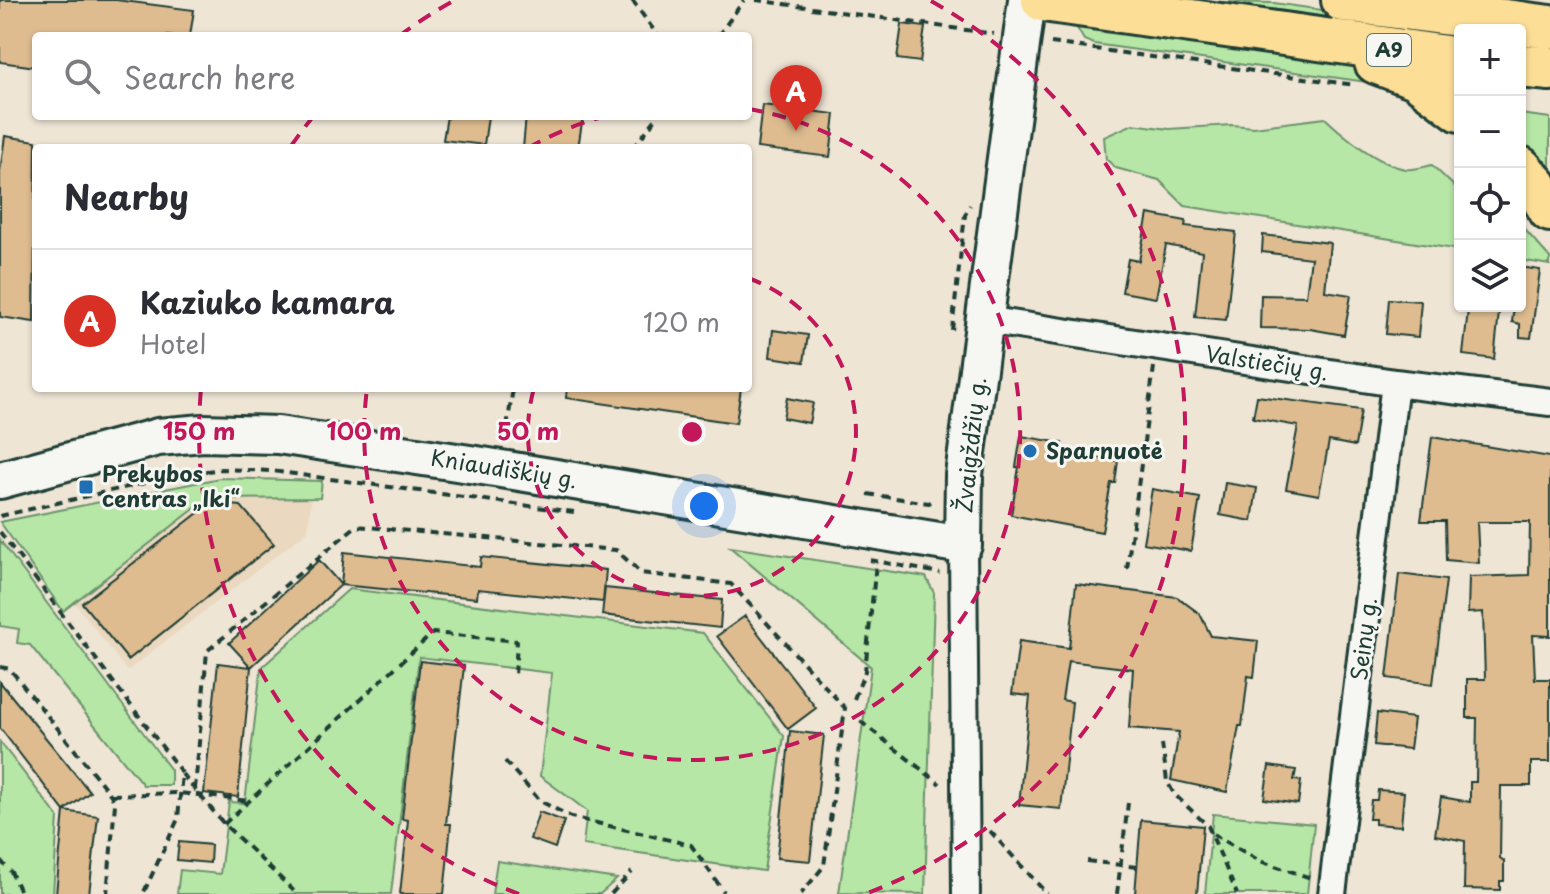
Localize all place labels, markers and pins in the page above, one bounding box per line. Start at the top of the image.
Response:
pin: A [770,65,822,131]
centre of rings [678,418,706,446]
place label: Sparnuotė [1046,433,1163,466]
marker: Sparnuotė [1021,442,1039,460]
place label: Prekybos centras „Iki“ [102,456,240,514]
marker: Prekybos centras „Iki“ [77,478,95,496]

